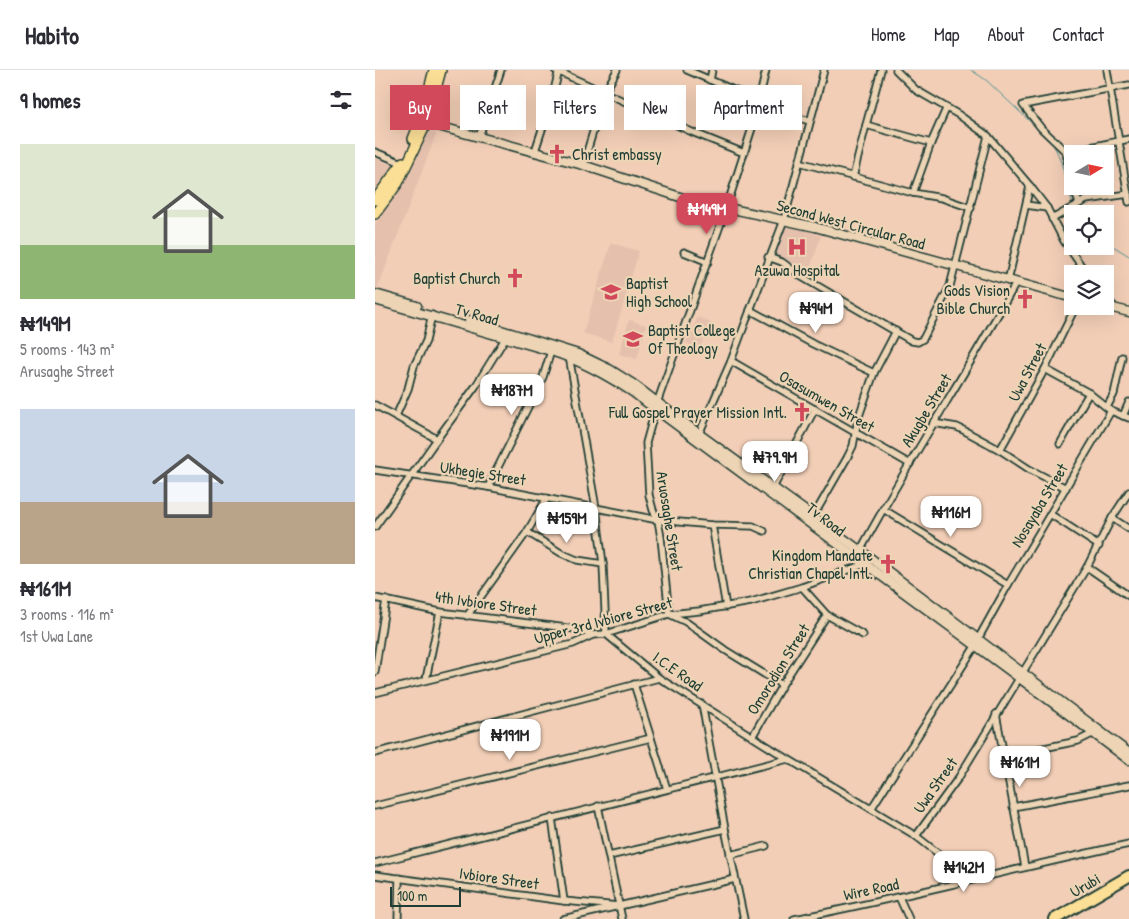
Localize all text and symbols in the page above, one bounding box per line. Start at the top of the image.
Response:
text: Habito [25,19,79,51]
text: Home [871,22,906,47]
text: Map [934,22,959,47]
text: About [987,22,1024,47]
text: Contact [1052,22,1104,47]
chip: Buy [390,85,450,130]
chip: Rent [460,85,526,130]
chip: Filters [536,85,614,130]
chip: New [624,85,686,130]
chip: Apartment [696,85,802,130]
text: 9 homes [20,86,81,115]
icon: filters [327,86,355,114]
church icon: Christ embassy [546,143,568,165]
place label: Christ embassy [572,143,662,165]
north arrow [1064,145,1114,195]
map controls [1064,145,1114,315]
icon: home [143,176,233,266]
pin: ₦149M [672,192,742,235]
street label: Second West Circular Road [774,194,928,254]
text: ₦149M [688,198,726,220]
button: locate [1064,205,1114,255]
hospital icon: Azuwa Hospital [786,236,808,258]
place label: Azuwa Hospital [755,259,840,281]
button: layers [1064,265,1114,315]
place label: Baptist Church [413,267,500,289]
church icon: Baptist Church [504,267,526,289]
place label: Baptist High School [626,272,693,312]
place label: Gods Vision Bible Church [936,279,1010,319]
school or university icon: Baptist High School [600,281,622,303]
church icon: Gods Vision Bible Church [1014,288,1036,310]
pin: ₦94M [786,292,846,334]
street label: Tv Road [453,297,501,331]
text: ₦94M [800,297,832,319]
text: ₦149M [20,309,71,338]
place label: Baptist College Of Theology [648,319,736,359]
school or university icon: Baptist College Of Theology [622,328,644,350]
text: 5 rooms · 143 m² [20,338,114,360]
street label: Uwa Street [1002,338,1052,405]
text: Arusaghe Street [20,360,114,382]
street label: Osasumwen Street [775,365,879,437]
street label: Akugbe Street [895,369,957,451]
pin: ₦187M [477,374,547,416]
text: ₦187M [491,379,533,401]
place label: Full Gospel Prayer Mission Intl. [608,401,787,423]
church icon: Full Gospel Prayer Mission Intl. [791,401,813,423]
pin: ₦79.9M [734,440,816,483]
icon: home [143,441,233,531]
text: ₦79.9M [753,446,797,468]
street label: Ukhegie Street [439,455,528,491]
street label: Nosayaba Street [1005,459,1073,551]
street label: Aruosaghe Street [651,470,689,573]
pin: ₦116M [916,496,986,538]
street label: Tv Road [802,497,850,541]
text: ₦116M [931,501,971,523]
pin: ₦159M [532,502,602,544]
text: ₦159M [547,507,587,529]
place label: Kingdom Mandate Christian Chapel Intl. [748,544,874,584]
church icon: Kingdom Mandate Christian Chapel Intl. [877,553,899,575]
text: ₦161M [20,574,71,603]
street label: 4th Ivbiore Street [434,585,539,621]
street label: Upper 3rd Ivbiore Street [531,591,675,649]
text: 3 rooms · 116 m² [20,603,114,625]
street label: Omorodion Street [741,619,815,719]
text: 1st Uwa Lane [20,625,93,647]
street label: I.C.E Road [649,646,707,696]
pin: ₦191M [475,718,545,761]
text: ₦191M [491,724,529,746]
pin: ₦161M [985,746,1055,788]
text: ₦161M [1000,751,1040,773]
street label: Uwa Street [908,752,962,817]
pin: ₦142M [929,850,999,893]
text: ₦142M [944,856,984,878]
street label: Ivbiore Street [458,862,541,895]
street label: Urubi [1066,868,1104,902]
street label: Wire Road [841,872,901,906]
scale bar [390,884,461,907]
text: 100 m [397,886,427,905]

